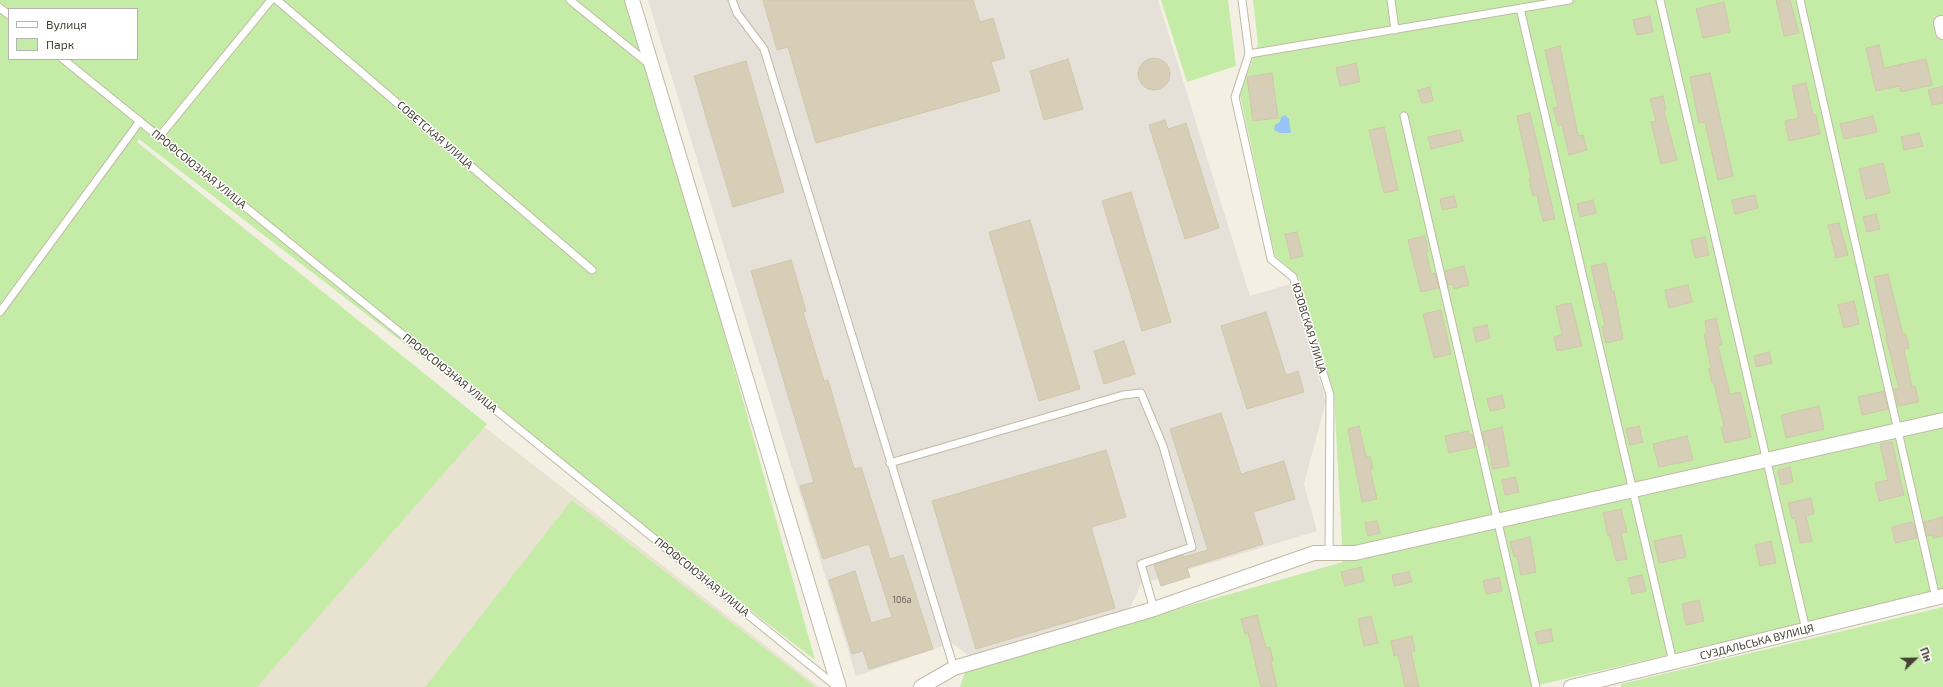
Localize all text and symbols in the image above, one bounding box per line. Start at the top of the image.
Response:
legend [8,8,138,60]
text: Вулиця [46,17,87,31]
text: Парк [46,37,74,51]
street label: СОВЕТСКАЯ УЛИЦА [394,98,476,172]
street label: ПРОФСОЮЗНАЯ УЛИЦА [149,127,249,211]
street label: ЮЗОВСКАЯ УЛИЦА [1289,281,1329,375]
street label: ПРОФСОЮЗНАЯ УЛИЦА [400,331,500,415]
street label: ПРОФСОЮЗНАЯ УЛИЦА [652,535,752,619]
house number: 106а [892,595,912,605]
street label: СУЗДАЛЬСЬКА ВУЛИЦЯ [1699,621,1815,663]
north arrow [1895,639,1935,679]
text: Пн [1918,645,1935,663]

